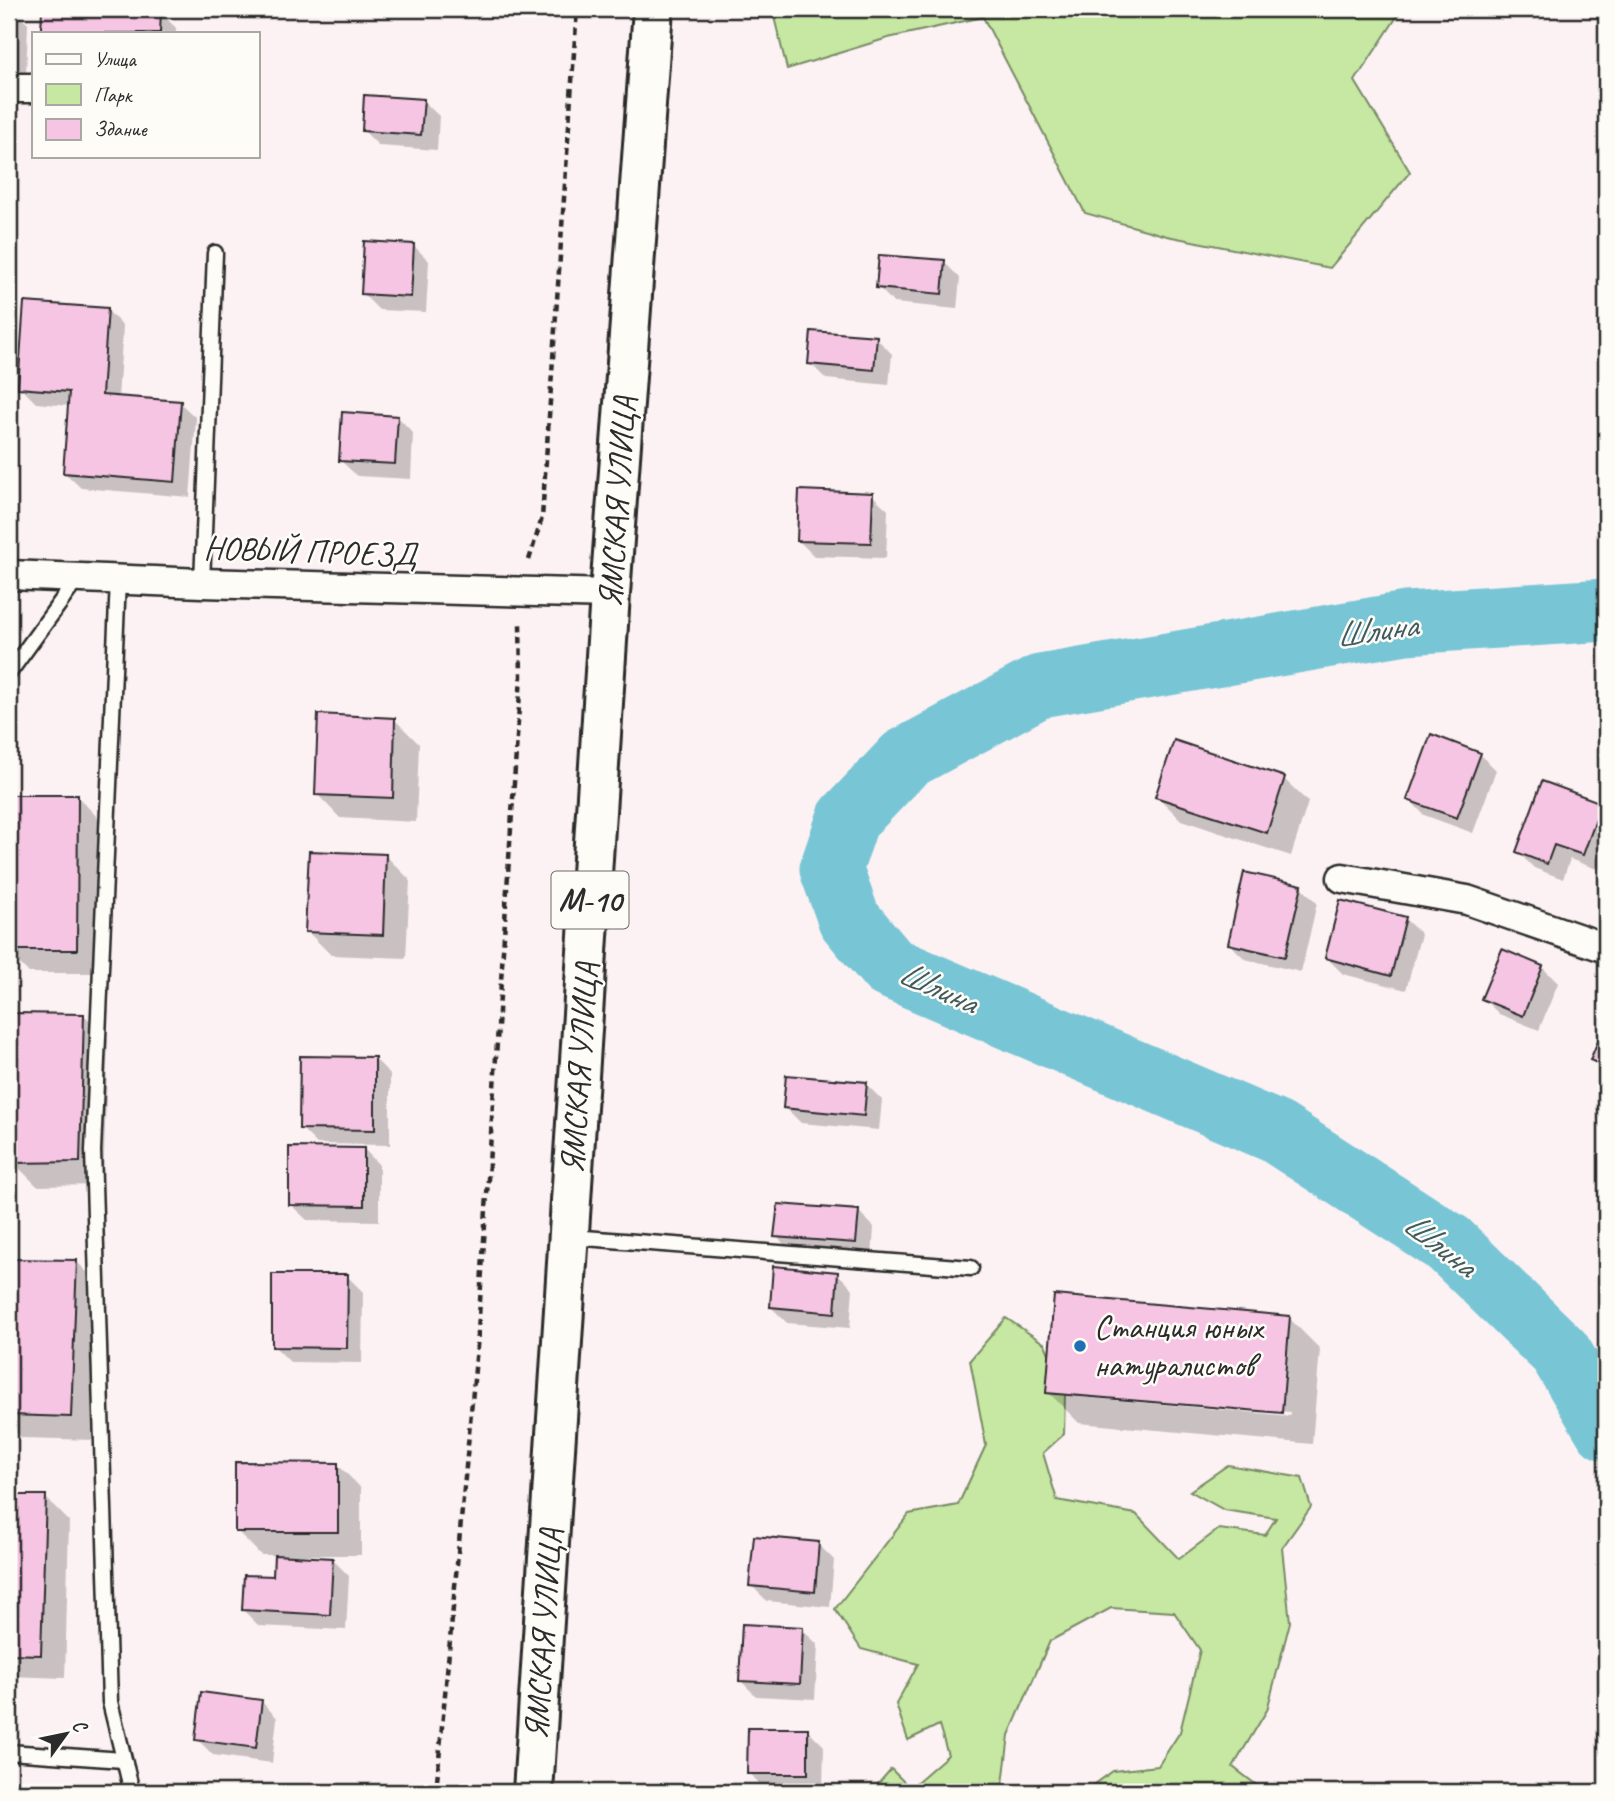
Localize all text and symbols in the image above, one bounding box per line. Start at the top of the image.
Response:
legend [32,32,259,158]
text: Улица [94,46,137,72]
text: Парк [94,82,134,108]
text: Здание [94,116,148,142]
street label: ЯМСКАЯ УЛИЦА [589,394,645,609]
street label: НОВЫЙ ПРОЕЗД [203,526,420,576]
water label: Шлина [1332,602,1423,658]
road number: М-10 [552,872,628,929]
water label: Шлина [892,950,987,1025]
street label: ЯМСКАЯ УЛИЦА [551,960,607,1175]
water label: Шлина [1394,1201,1488,1289]
place label: Станция юных натуралистов [1094,1306,1265,1386]
marker: Станция юных натуралистов [1072,1338,1088,1354]
street label: ЯМСКАЯ УЛИЦА [515,1526,571,1741]
north arrow [32,1700,102,1770]
text: С [67,1715,93,1738]

